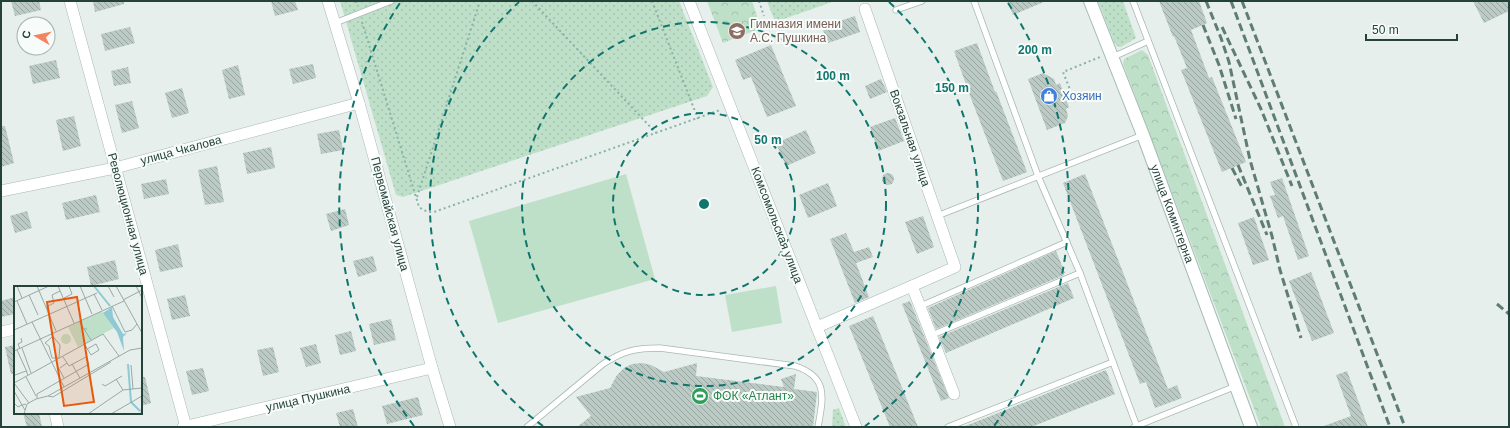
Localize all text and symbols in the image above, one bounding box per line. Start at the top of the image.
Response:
north arrow [16,16,56,56]
scale bar [1366,16,1457,42]
place label: Гимназия имени А.С. Пушкина [750,17,841,45]
school or university icon: Гимназия имени А.С. Пушкина [727,21,747,41]
text: 50 m [1372,23,1399,37]
text: С [20,30,33,39]
text: 200 m [1018,43,1052,57]
text: 100 m [816,69,850,83]
text: 150 m [935,81,969,95]
shop icon: Хозяин [1039,86,1059,106]
street label: Вокзальная улица [887,88,933,189]
place label: Хозяин [1062,89,1102,103]
street label: улица Чкалова [139,132,223,168]
text: 50 m [754,133,782,147]
street label: Революционная улица [105,151,151,277]
street label: Первомайская улица [368,155,412,273]
street label: улица Коминтерна [1148,163,1197,265]
street label: Комсомольская улица [748,165,806,286]
centre of rings [697,197,711,211]
inset map [14,286,142,414]
street label: улица Пушкина [265,381,352,414]
sports icon: ФОК «Атлант» [690,386,710,406]
place label: ФОК «Атлант» [713,389,794,403]

